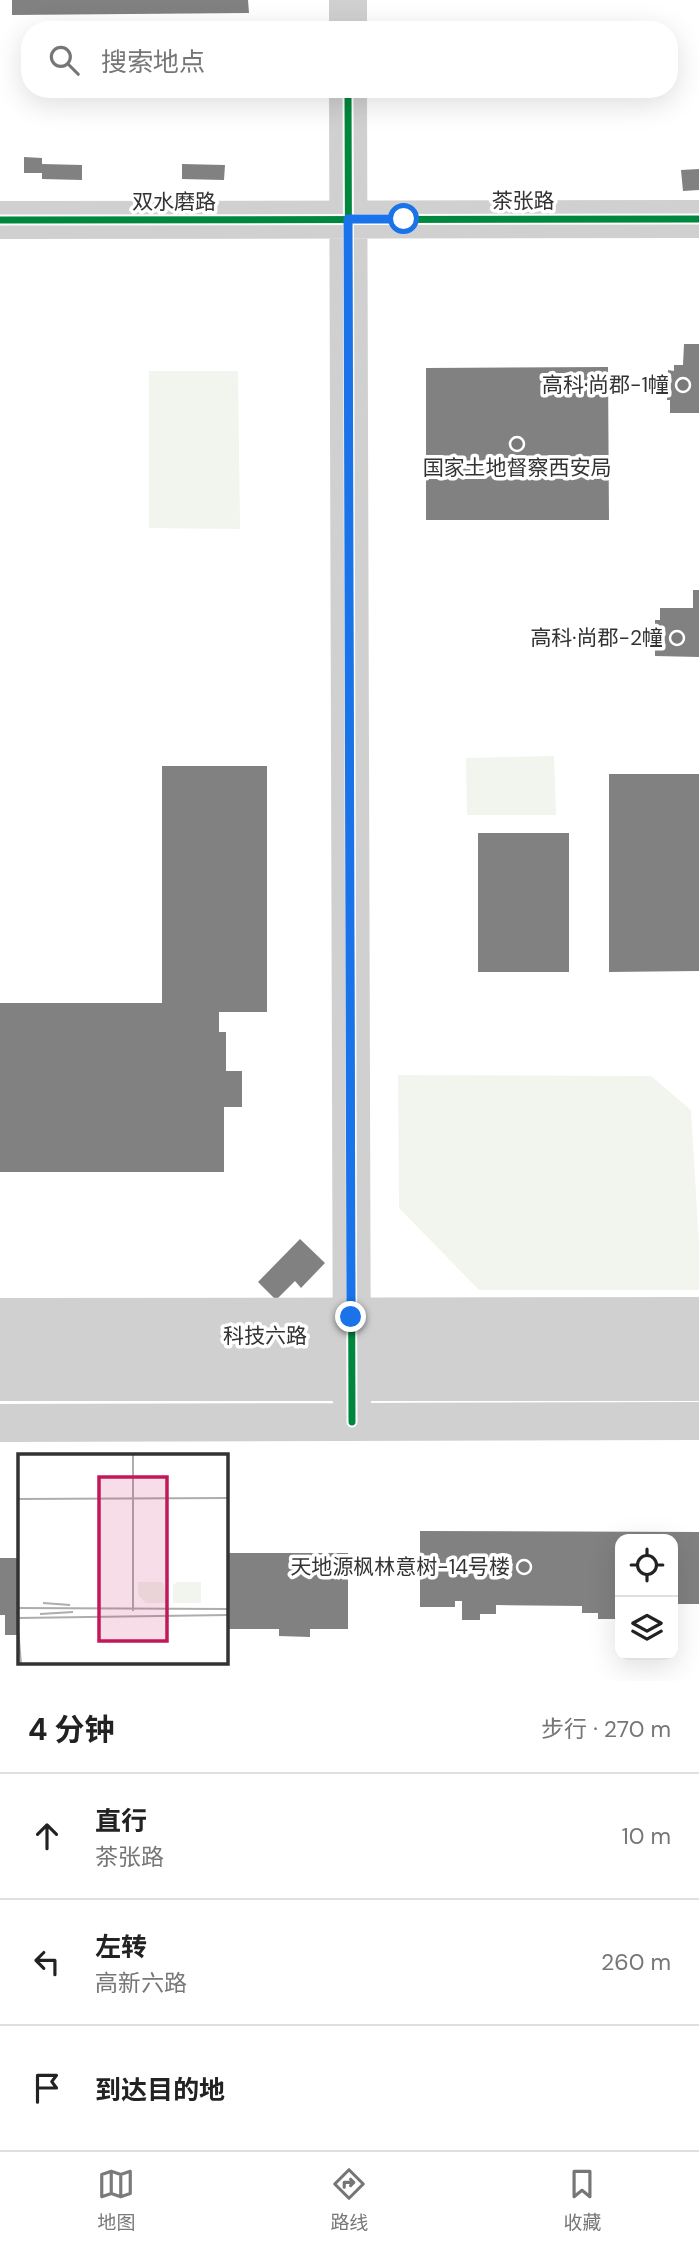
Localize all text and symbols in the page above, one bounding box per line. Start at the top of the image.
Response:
search box [21,21,678,98]
icon: search [45,41,83,79]
text: 搜索地点 [101,45,205,79]
street label: 茶张路 [492,187,555,215]
street label: 双水磨路 [132,188,216,216]
route start [388,203,419,234]
place label: 高科·尚郡-1幢 [542,371,669,399]
marker: 高科·尚郡-1幢 [675,377,691,393]
marker: 国家土地督察西安局 [509,436,525,452]
place label: 国家土地督察西安局 [423,454,612,482]
place label: 高科·尚郡-2幢 [530,624,663,652]
marker: 高科·尚郡-2幢 [669,630,685,646]
route end [335,1301,366,1332]
street label: 科技六路 [223,1322,307,1350]
inset map [18,1454,228,1664]
map controls [615,1534,678,1660]
button: locate [615,1534,678,1597]
place label: 天地源枫林意树-14号楼 [290,1553,510,1581]
marker: 天地源枫林意树-14号楼 [516,1559,532,1575]
button: layers [615,1597,678,1660]
text: 4 分钟 [28,1710,115,1749]
text: 步行 · 270 m [541,1714,671,1744]
text: 直行 [95,1804,147,1838]
icon: ahead [28,1817,66,1855]
text: 10 m [621,1821,671,1851]
text: 茶张路 [95,1842,164,1872]
text: 左转 [95,1930,147,1964]
icon: left [28,1943,66,1981]
text: 260 m [601,1947,671,1977]
text: 高新六路 [95,1968,187,1998]
icon: arrive [28,2069,66,2107]
text: 到达目的地 [95,2073,225,2107]
tab: 地图 [97,2165,136,2235]
tab: 路线 [330,2165,369,2235]
tab: 收藏 [563,2165,602,2235]

